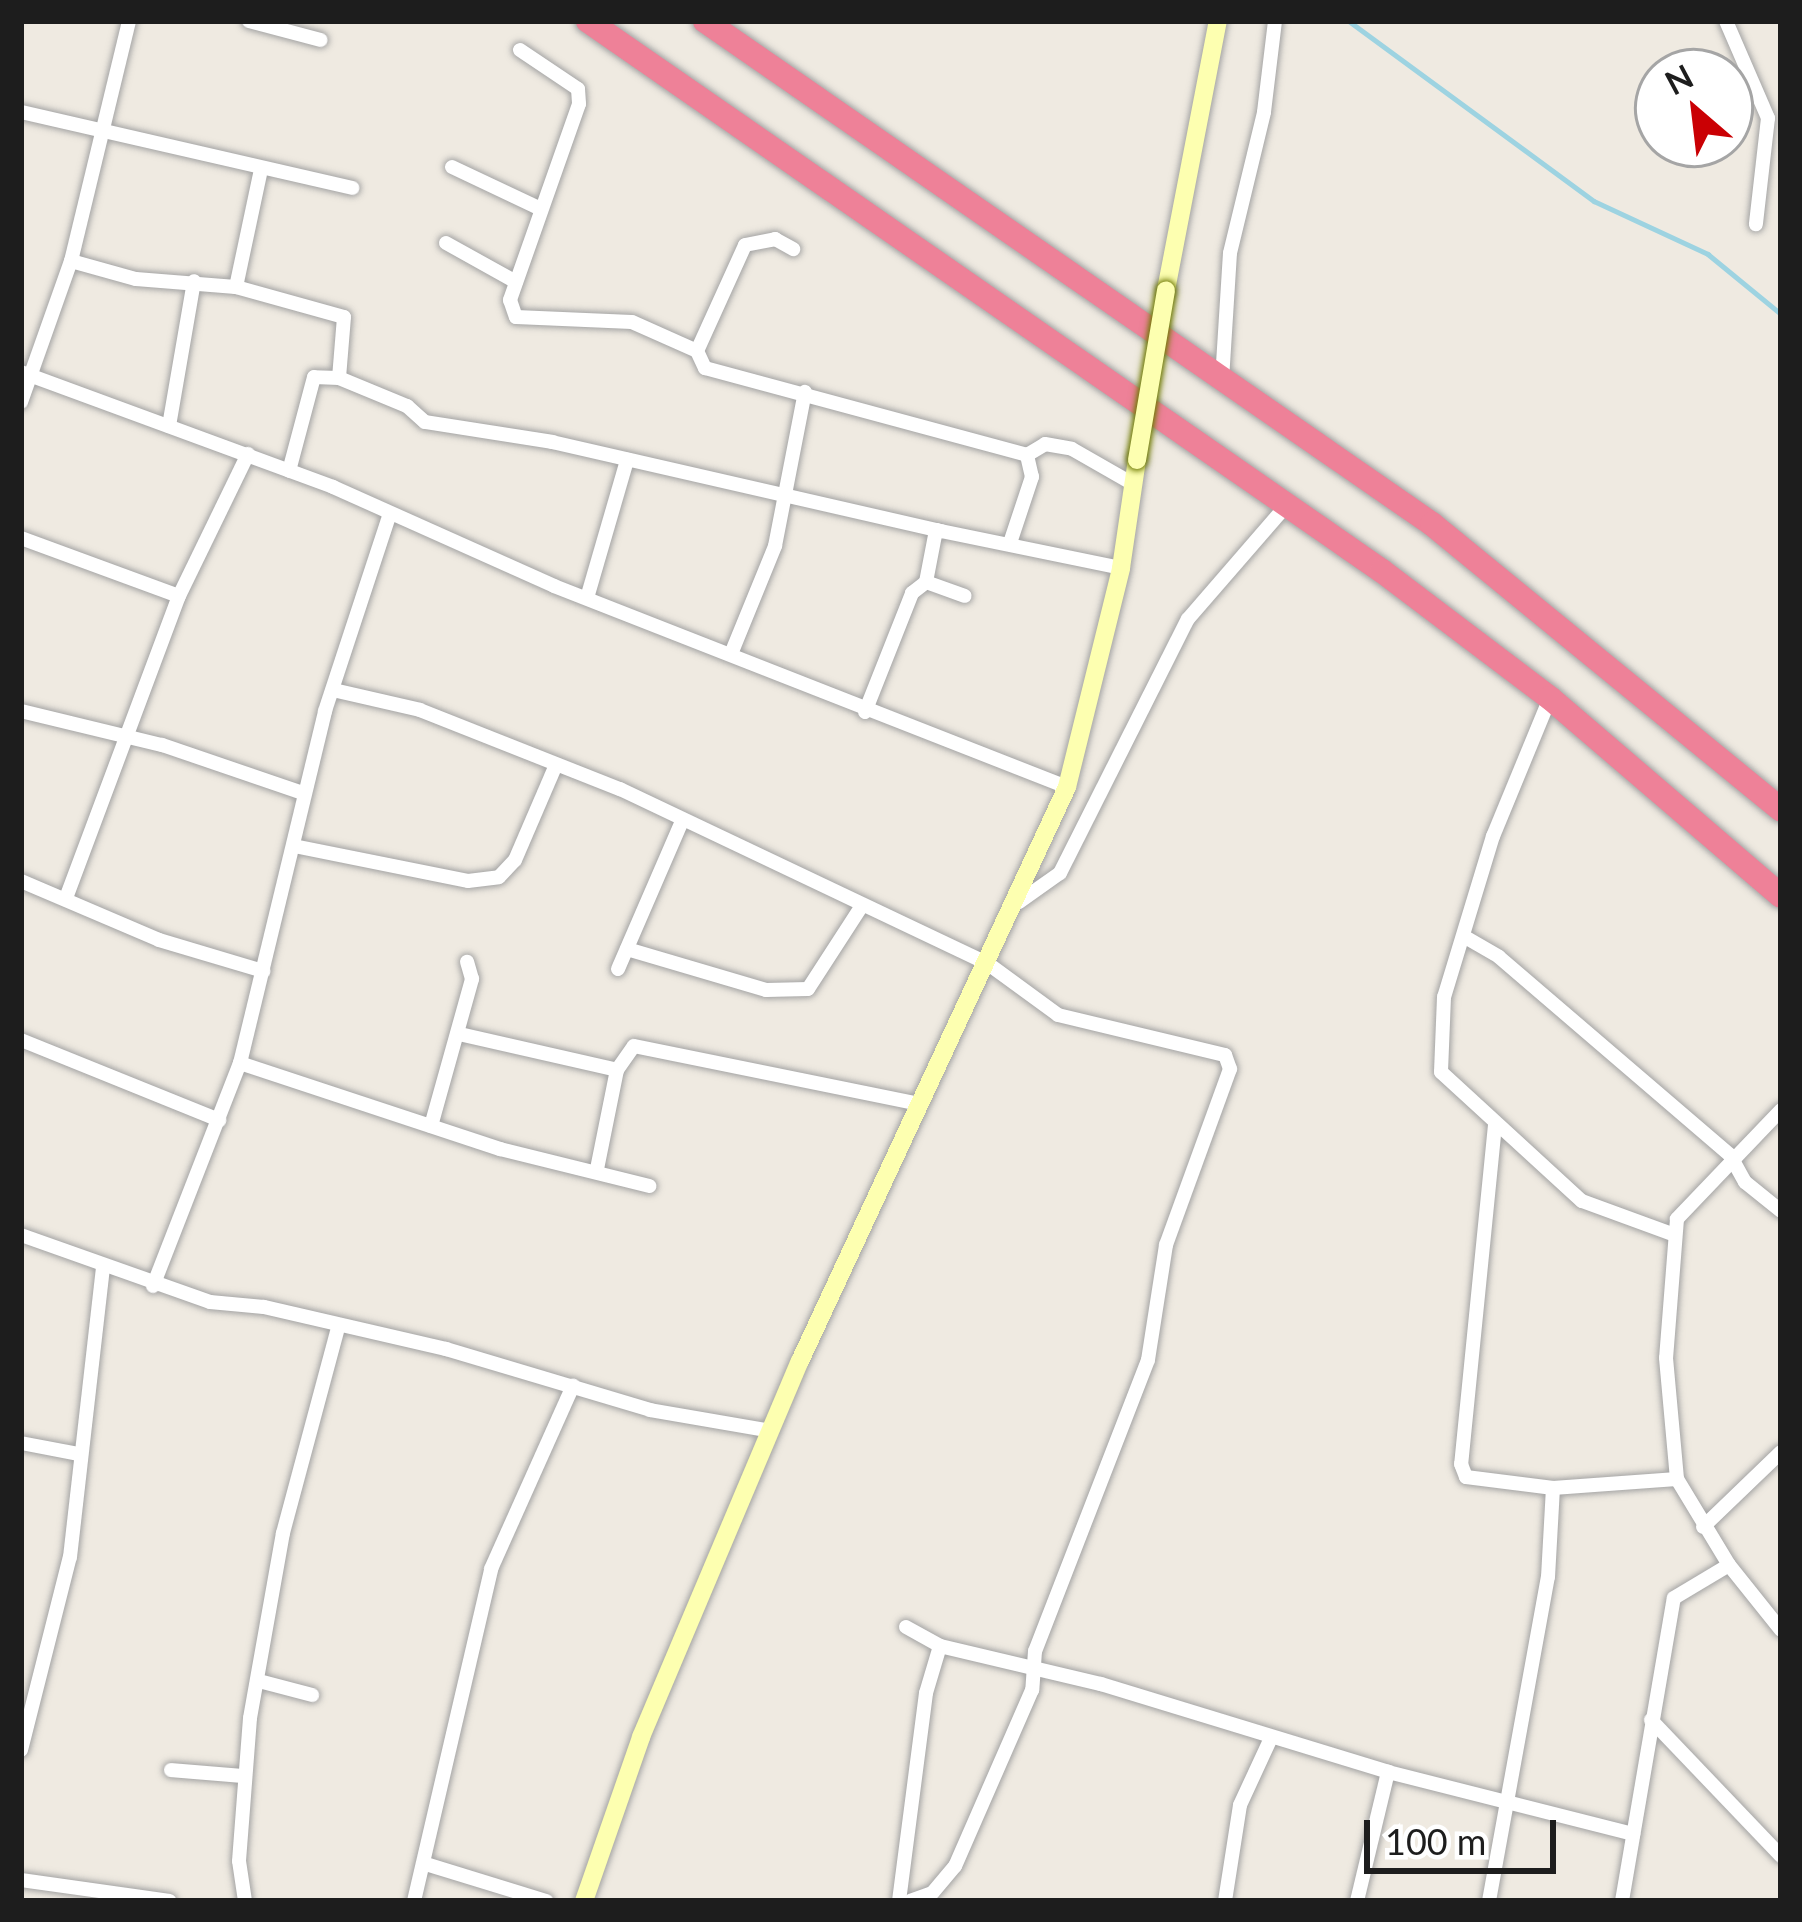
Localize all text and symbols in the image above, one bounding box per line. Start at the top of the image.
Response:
north arrow [1634,48,1754,168]
text: N [1658,55,1699,102]
scale bar [1370,1796,1562,1870]
text: 100 m [1385,1819,1486,1863]

